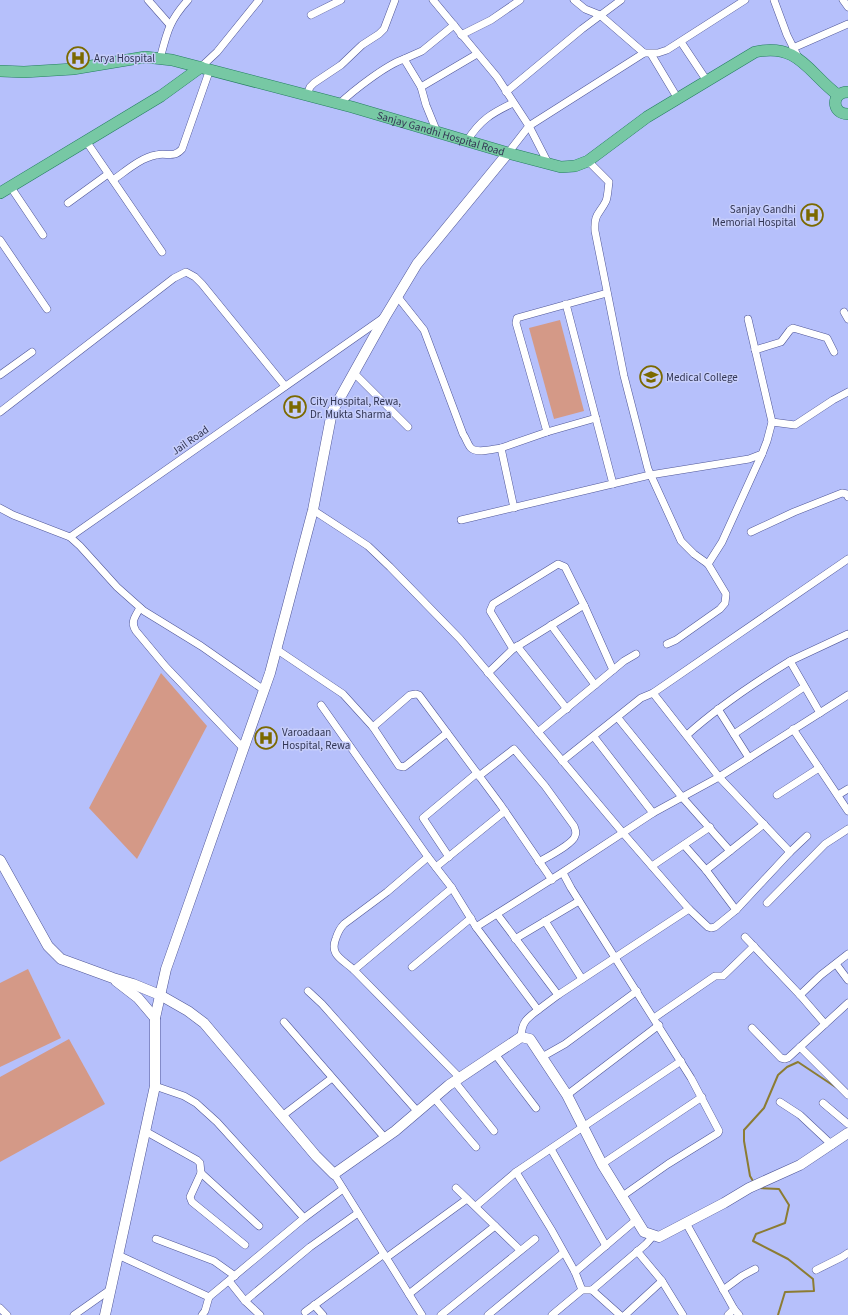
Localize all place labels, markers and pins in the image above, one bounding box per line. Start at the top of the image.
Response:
hospital icon: Arya Hospital [65,45,91,71]
place label: Arya Hospital [94,51,155,66]
place label: Sanjay Gandhi Memorial Hospital [712,202,796,230]
hospital icon: Sanjay Gandhi Memorial Hospital [799,202,825,228]
school or university icon: Medical College [638,364,664,390]
place label: Medical College [666,370,738,385]
hospital icon: City Hospital, Rewa, Dr. Mukta Sharma [282,394,308,420]
place label: City Hospital, Rewa, Dr. Mukta Sharma [310,394,401,422]
hospital icon: Varoadaan Hospital, Rewa [253,725,279,751]
place label: Varoadaan Hospital, Rewa [282,725,350,753]

